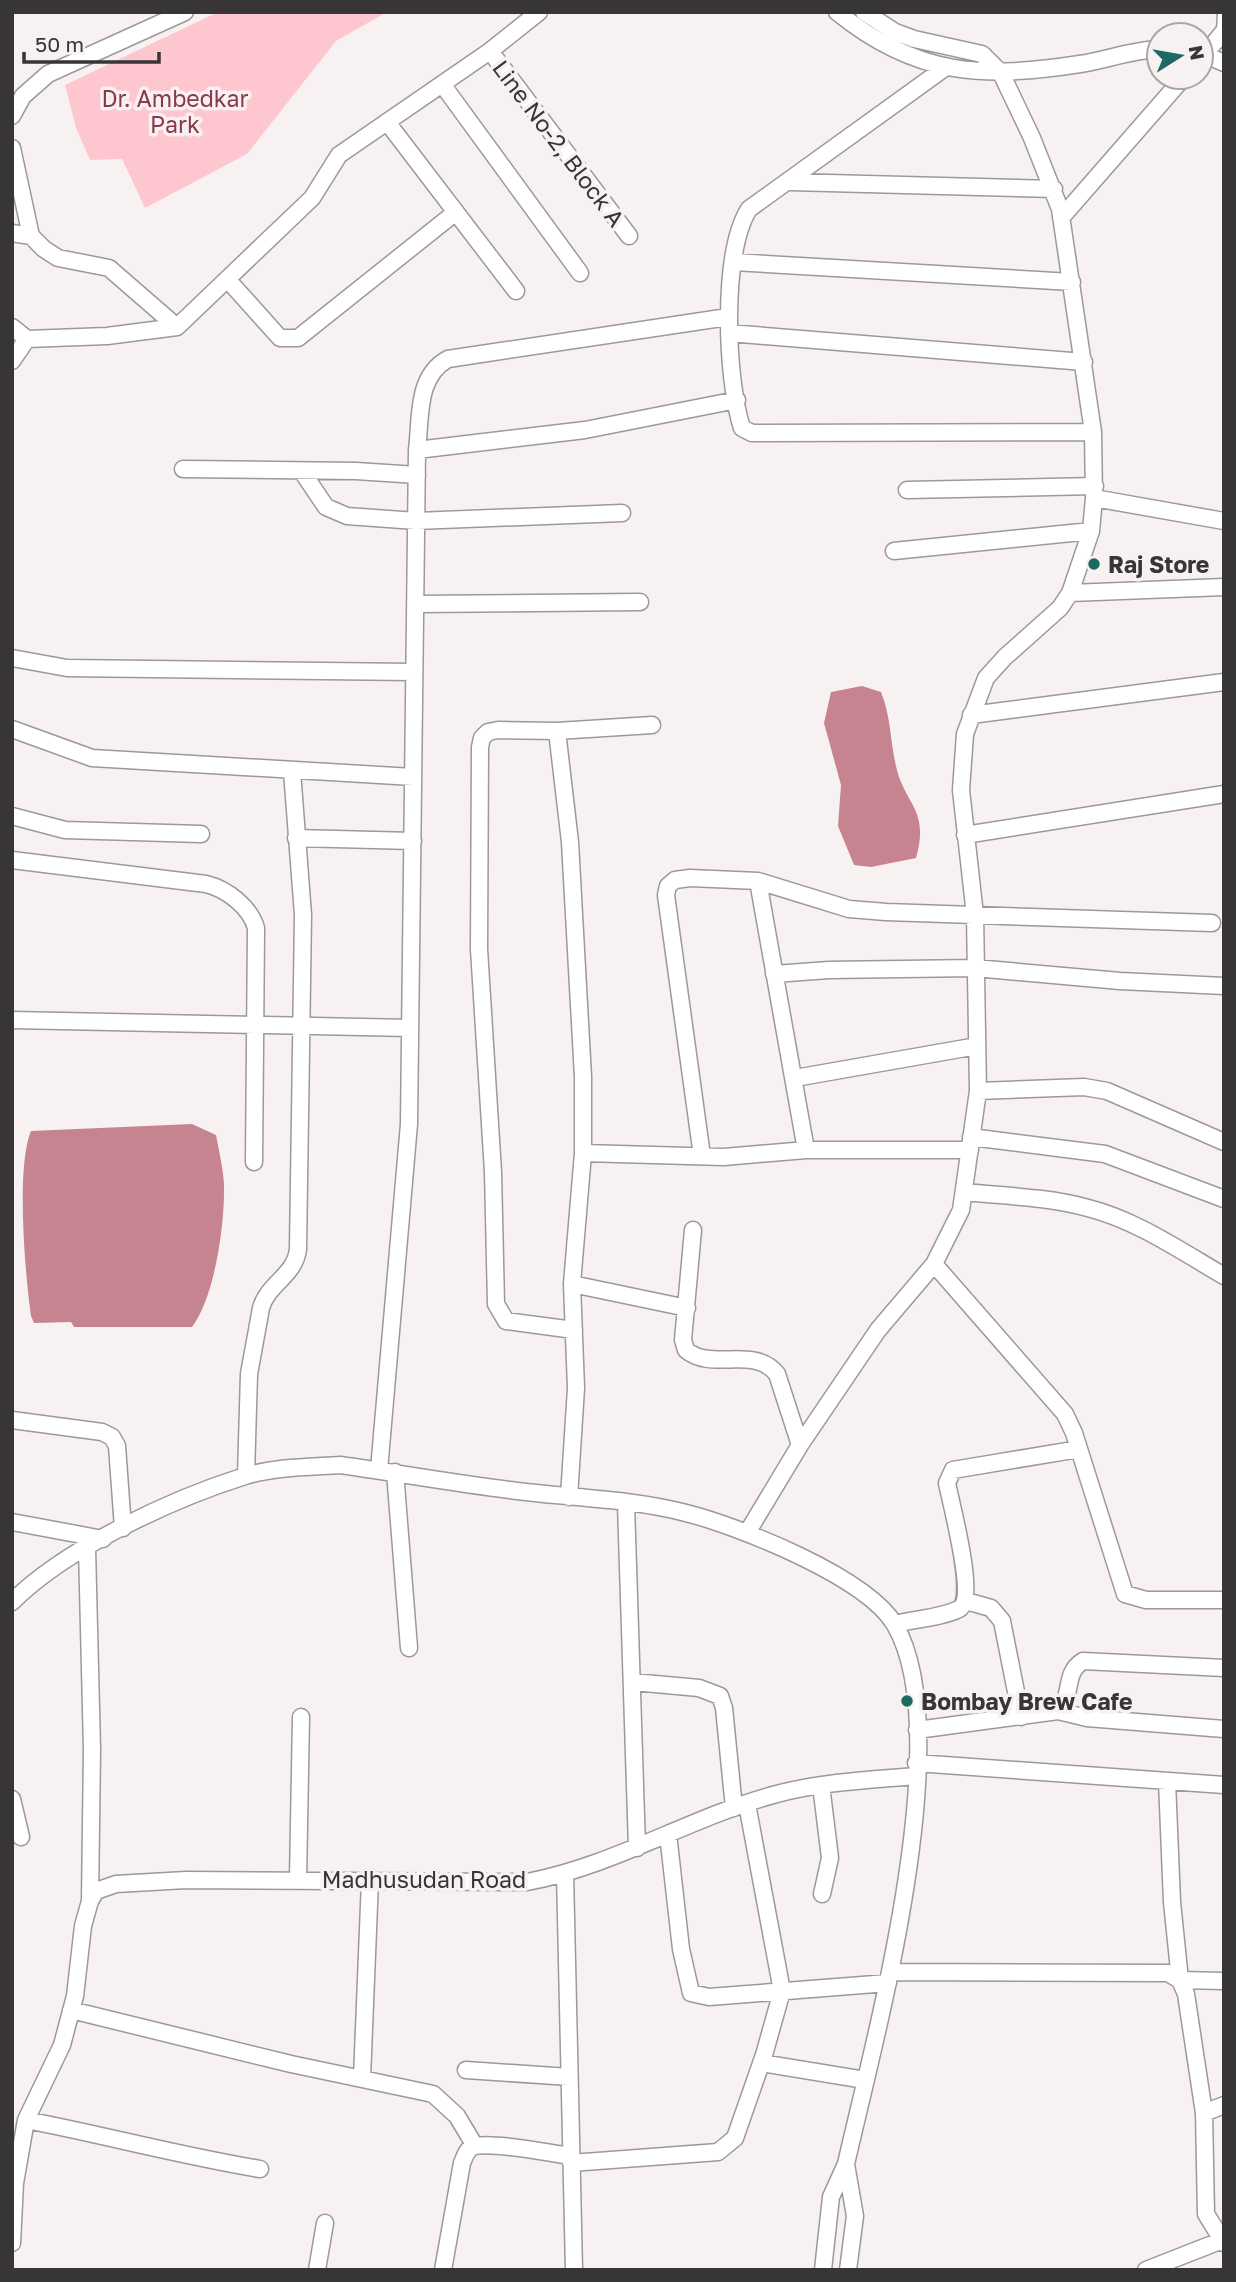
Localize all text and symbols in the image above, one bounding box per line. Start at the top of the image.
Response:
scale bar [24,21,159,65]
north arrow [1145,21,1215,91]
text: 50 m [35,31,84,57]
text: N [1185,43,1210,62]
street label: Line No-2, Block A [487,54,631,232]
park label: Dr. Ambedkar Park [101,84,249,138]
place label: Raj Store [1108,550,1209,578]
marker: Raj Store [1086,556,1102,572]
place label: Bombay Brew Cafe [921,1687,1132,1715]
marker: Bombay Brew Cafe [899,1693,915,1709]
street label: Madhusudan Road [322,1865,526,1893]

